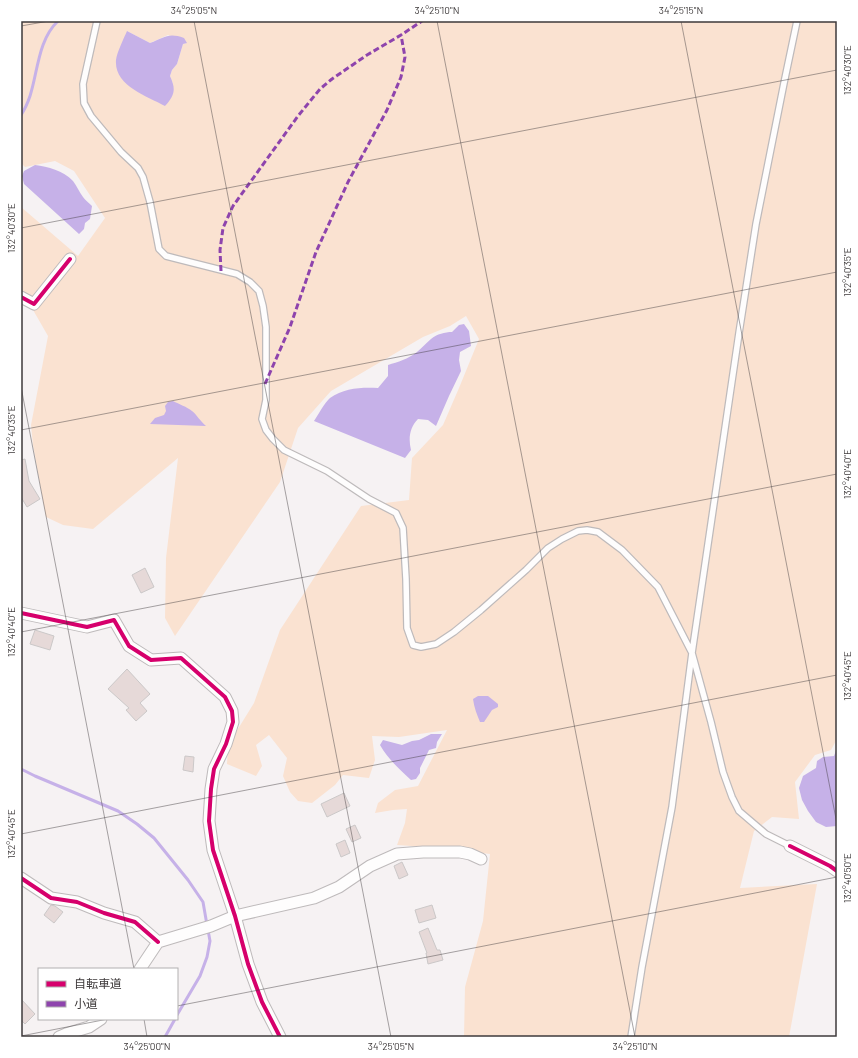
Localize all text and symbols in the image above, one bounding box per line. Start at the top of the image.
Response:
text: 34°25'05"N [171,4,217,16]
text: 34°25'10"N [415,4,459,16]
text: 34°25'15"N [659,4,703,16]
text: 132°40'30"E [841,45,853,95]
text: 132°40'30"E [5,203,17,253]
text: 132°40'35"E [841,247,853,297]
text: 132°40'35"E [5,405,17,455]
text: 132°40'40"E [841,449,853,499]
text: 132°40'40"E [5,607,17,657]
text: 132°40'45"E [841,651,853,701]
text: 132°40'45"E [5,809,17,859]
text: 132°40'50"E [841,853,853,903]
legend [38,968,178,1020]
text: 自転車道 [74,976,122,990]
text: 小道 [74,996,98,1010]
text: 34°25'00"N [124,1040,170,1052]
text: 34°25'05"N [368,1040,414,1052]
text: 34°25'10"N [613,1040,657,1052]

